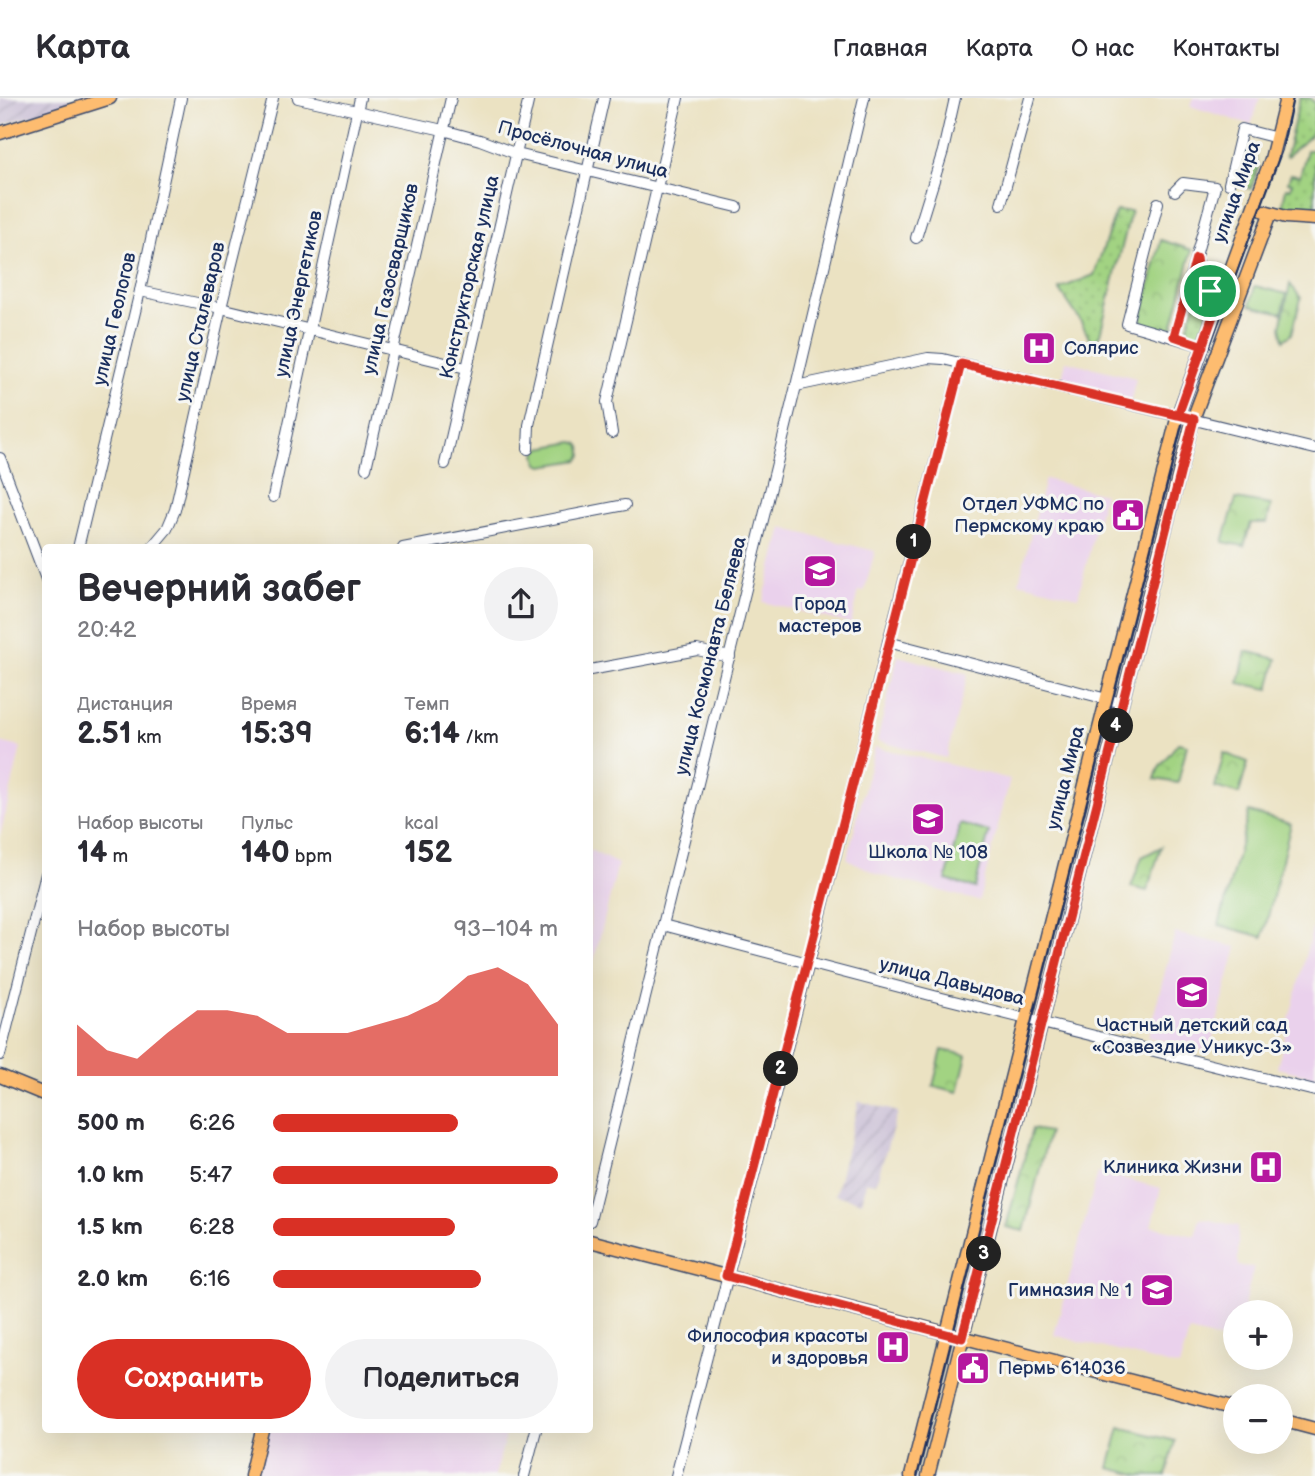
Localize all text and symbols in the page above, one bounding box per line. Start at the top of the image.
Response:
text: Карта [35,28,130,68]
text: Главная [833,34,927,63]
text: Карта [965,34,1033,63]
text: О нас [1071,34,1134,63]
text: Контакты [1172,34,1280,63]
street label: Просёлочная улица [495,116,671,184]
street label: улица Мира [1208,138,1266,246]
street label: Конструкторская улица [435,173,505,381]
street label: улица Газосварщиков [358,181,424,377]
street label: улица Энергетиков [270,209,328,379]
street label: улица Сталеваров [171,240,231,404]
street label: улица Геологов [88,250,142,388]
pin [1180,261,1240,321]
icon: arrive [1191,272,1229,310]
hospital icon: Солярис [1020,329,1058,367]
place label: Солярис [1064,337,1139,360]
place label: Отдел УФМС по Пермскому краю [954,493,1104,538]
public building icon: Отдел УФМС по Пермскому краю [1109,496,1147,534]
pin: 1 [897,524,932,560]
text: 1 [910,530,918,553]
street label: улица Космонавта Беляева [670,534,752,778]
school or university icon: Город мастеров [801,552,839,590]
text: Вечерний забег [77,567,361,612]
button: share [484,567,558,641]
place label: Город мастеров [778,593,862,638]
text: 20:42 [77,616,136,644]
text: Дистанция [77,693,173,716]
text: Время [241,693,297,716]
text: Темп [404,693,449,716]
pin: 4 [1098,708,1134,744]
text: 4 [1110,714,1121,737]
text: 2.51 [77,716,132,752]
text: 15:39 [241,716,313,752]
text: 6:14 [404,716,460,752]
street label: улица Мира [1042,724,1090,832]
text: km [132,726,162,749]
text: /km [460,726,499,749]
school or university icon: Школа № 108 [909,800,947,838]
text: Набор высоты [77,812,203,835]
text: Пульс [241,812,293,835]
text: kcal [404,812,438,835]
text: 14 [77,835,107,871]
text: 140 [241,835,290,871]
text: 152 [404,835,452,871]
place label: Школа № 108 [868,841,988,864]
text: m [107,845,128,868]
text: bpm [290,845,332,868]
text: Набор высоты [77,915,230,943]
text: 93–104 m [454,915,558,943]
street label: улица Давыдова [877,953,1027,1011]
school or university icon: Частный детский сад «Созвездие Уникус-3» [1173,973,1211,1011]
place label: Частный детский сад «Созвездие Уникус-3» [1092,1014,1292,1059]
pin: 2 [764,1052,798,1086]
text: 2 [775,1057,786,1080]
text: 500 m [77,1109,145,1137]
text: 6:26 [189,1109,235,1137]
hospital icon: Клиника Жизни [1247,1148,1285,1186]
place label: Клиника Жизни [1103,1156,1242,1179]
text: 1.0 km [77,1161,144,1189]
text: 5:47 [189,1161,232,1189]
text: 1.5 km [77,1213,143,1241]
text: 6:28 [189,1213,235,1241]
pin: 3 [967,1236,1002,1272]
text: 3 [978,1242,989,1265]
text: 2.0 km [77,1265,148,1293]
text: 6:16 [189,1265,231,1293]
school or university icon: Гимназия № 1 [1138,1271,1176,1309]
place label: Гимназия № 1 [1008,1279,1132,1302]
map controls [1223,1300,1293,1454]
button: + [1223,1300,1293,1370]
place label: Философия красоты и здоровья [687,1325,868,1370]
hospital icon: Философия красоты и здоровья [874,1328,912,1366]
button: Сохранить [77,1339,311,1419]
button: Поделиться [325,1339,558,1419]
public building icon: Пермь 614036 [954,1349,992,1387]
place label: Пермь 614036 [998,1357,1126,1380]
button: − [1223,1384,1293,1454]

